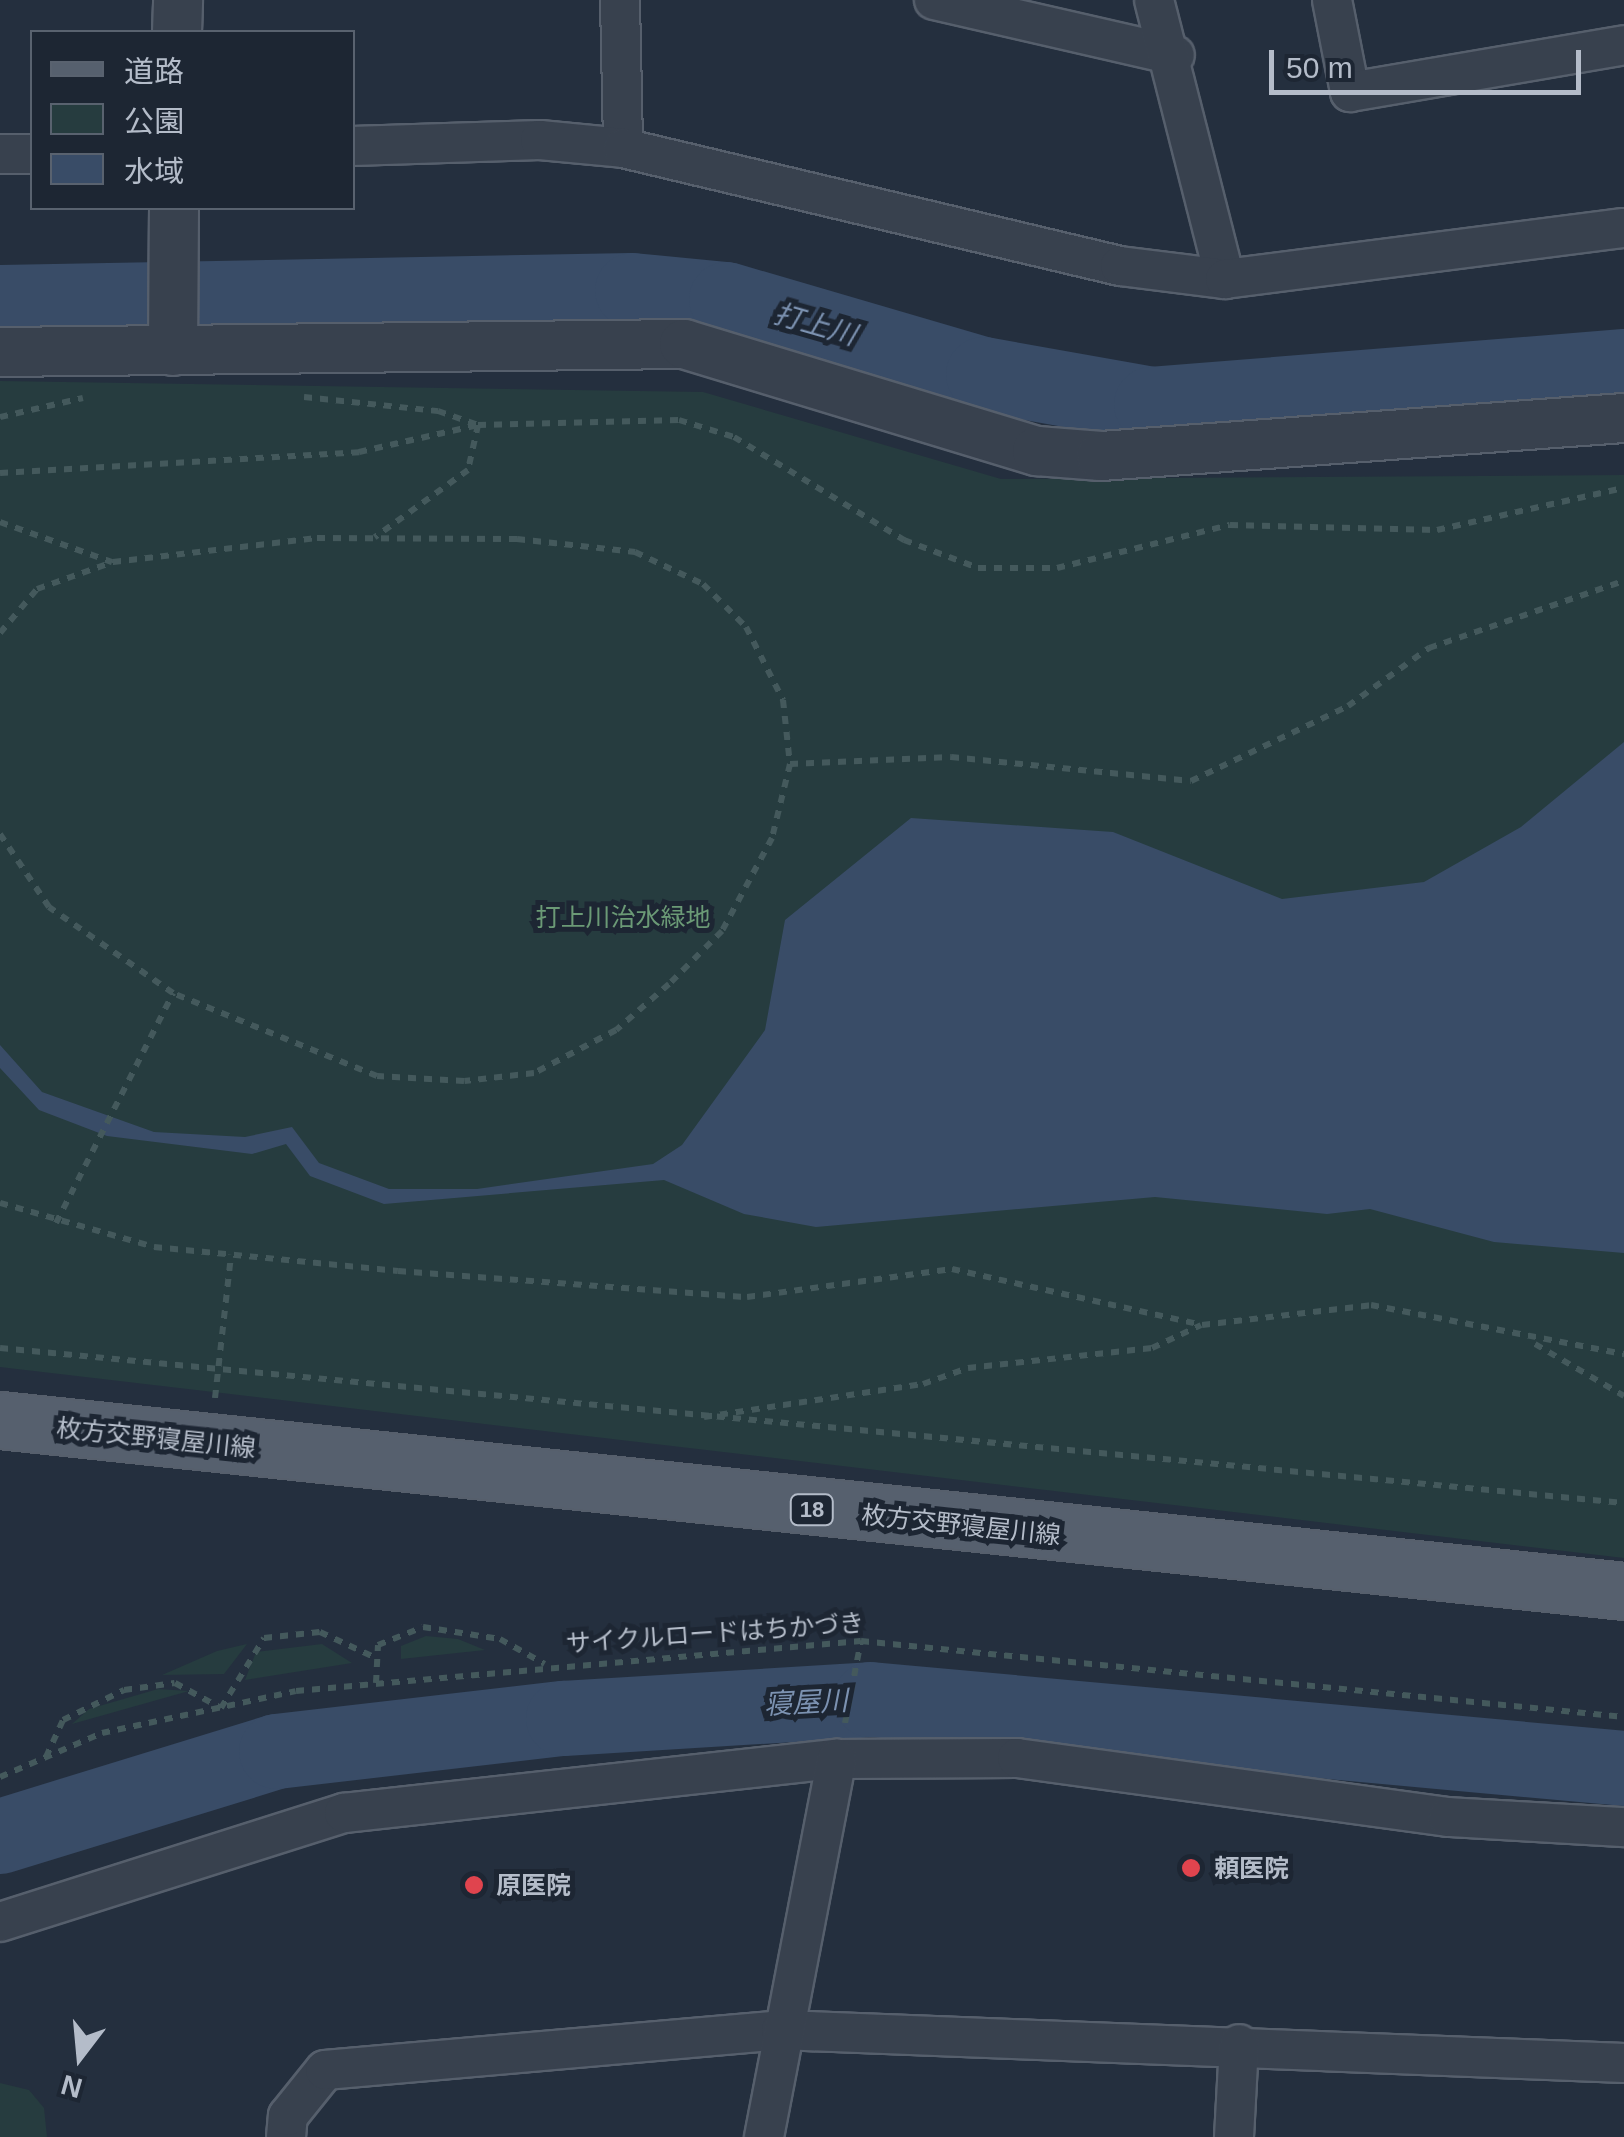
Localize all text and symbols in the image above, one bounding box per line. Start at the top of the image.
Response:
legend [30,30,355,210]
scale bar [1274,30,1586,92]
text: 50 m [1286,51,1353,84]
text: 道路 [124,55,184,88]
text: 公園 [124,105,184,138]
text: 水域 [124,155,184,188]
water label: 打上川 [770,297,860,353]
park label: 打上川治水緑地 [536,902,710,932]
street label: 枚方交野寝屋川線 [55,1413,257,1463]
road number: 18 [790,1493,834,1527]
street label: 枚方交野寝屋川線 [860,1500,1062,1550]
street label: サイクルロードはちかづき [564,1608,866,1658]
water label: 寝屋川 [763,1684,849,1722]
place label: 頼医院 [1214,1853,1289,1883]
marker: 頼医院 [1178,1855,1204,1881]
place label: 原医院 [496,1870,571,1900]
marker: 原医院 [461,1872,487,1898]
north arrow [30,2007,130,2107]
text: N [58,2069,86,2104]

